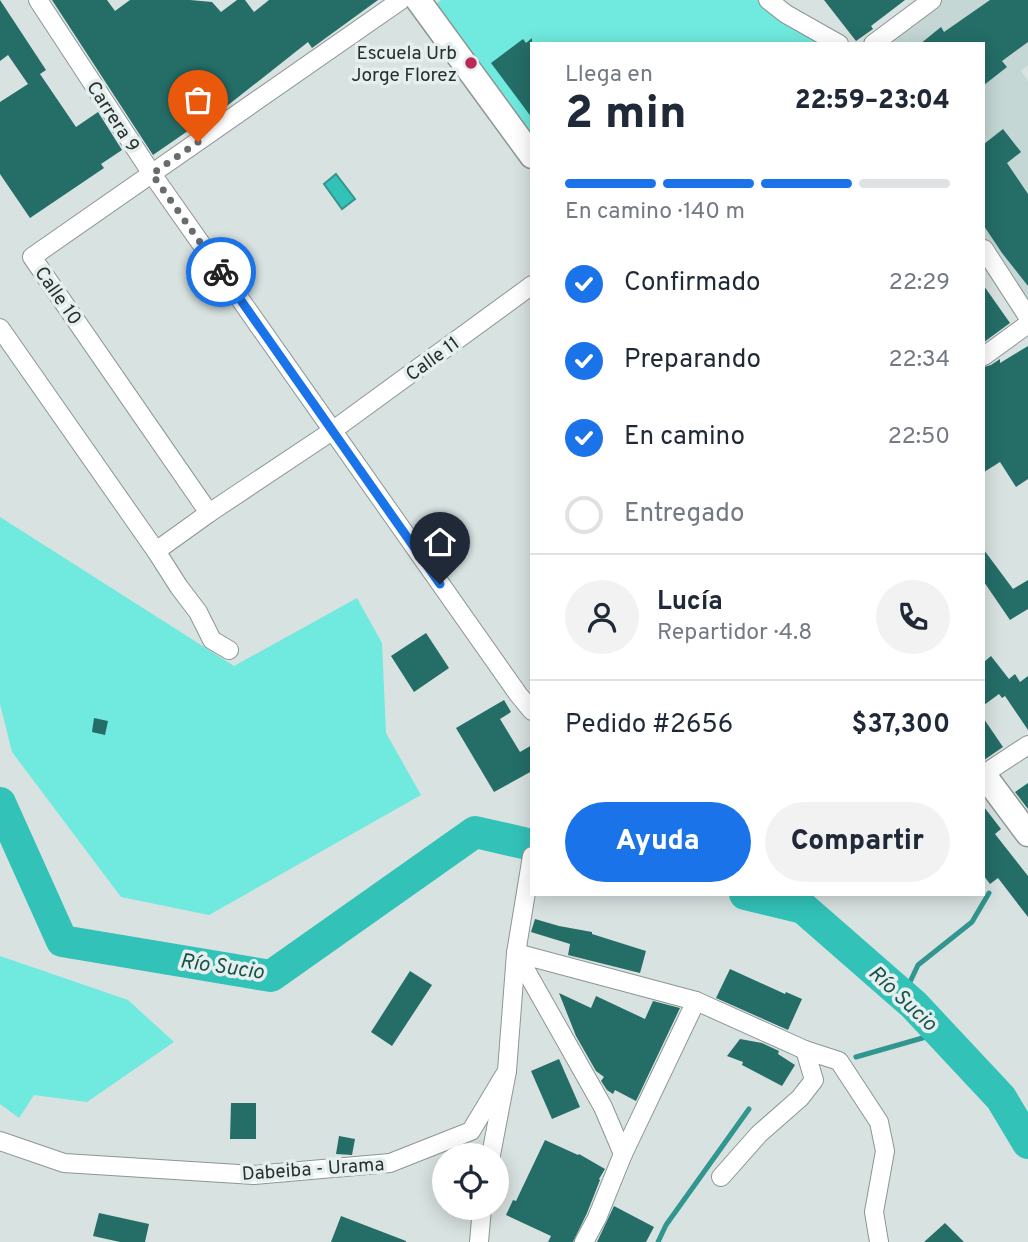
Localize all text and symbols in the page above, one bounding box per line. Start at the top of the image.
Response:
place label: Escuela Urb Jorge Florez [351,42,457,88]
marker: Escuela Urb Jorge Florez [463,55,479,71]
text: Llega en [565,61,653,90]
pin [168,70,228,142]
street label: Carrera 9 [80,77,144,157]
icon: bag [179,81,217,119]
text: 22:59–23:04 [795,85,950,118]
text: 2 min [565,86,687,145]
text: En camino · 140 m [565,198,745,227]
courier [186,237,256,307]
icon: bike [202,253,240,291]
street label: Calle 10 [29,262,86,330]
icon: check [565,265,603,303]
text: Confirmado [624,267,761,300]
text: 22:29 [889,269,950,298]
street label: Calle 11 [401,332,465,387]
icon: check [565,342,603,380]
text: Preparando [624,344,761,377]
text: 22:34 [889,346,950,375]
icon: check [565,419,603,457]
text: En camino [624,421,745,454]
text: 22:50 [888,423,950,452]
text: Entregado [624,498,744,531]
pin [410,512,470,584]
icon: home [421,523,459,561]
button: person [565,580,639,654]
button: phone [876,580,950,654]
text: Lucía [657,586,723,619]
text: Repartidor · 4.8 [657,619,812,648]
text: Pedido #2656 [565,709,733,742]
text: $37,300 [851,709,950,742]
button: Ayuda [565,802,751,882]
button: Compartir [765,802,950,882]
water label: Río Sucio [178,948,266,987]
water label: Río Sucio [862,960,943,1038]
map controls [432,1143,509,1220]
button: locate [432,1143,509,1220]
street label: Dabeiba - Urama [241,1153,385,1187]

